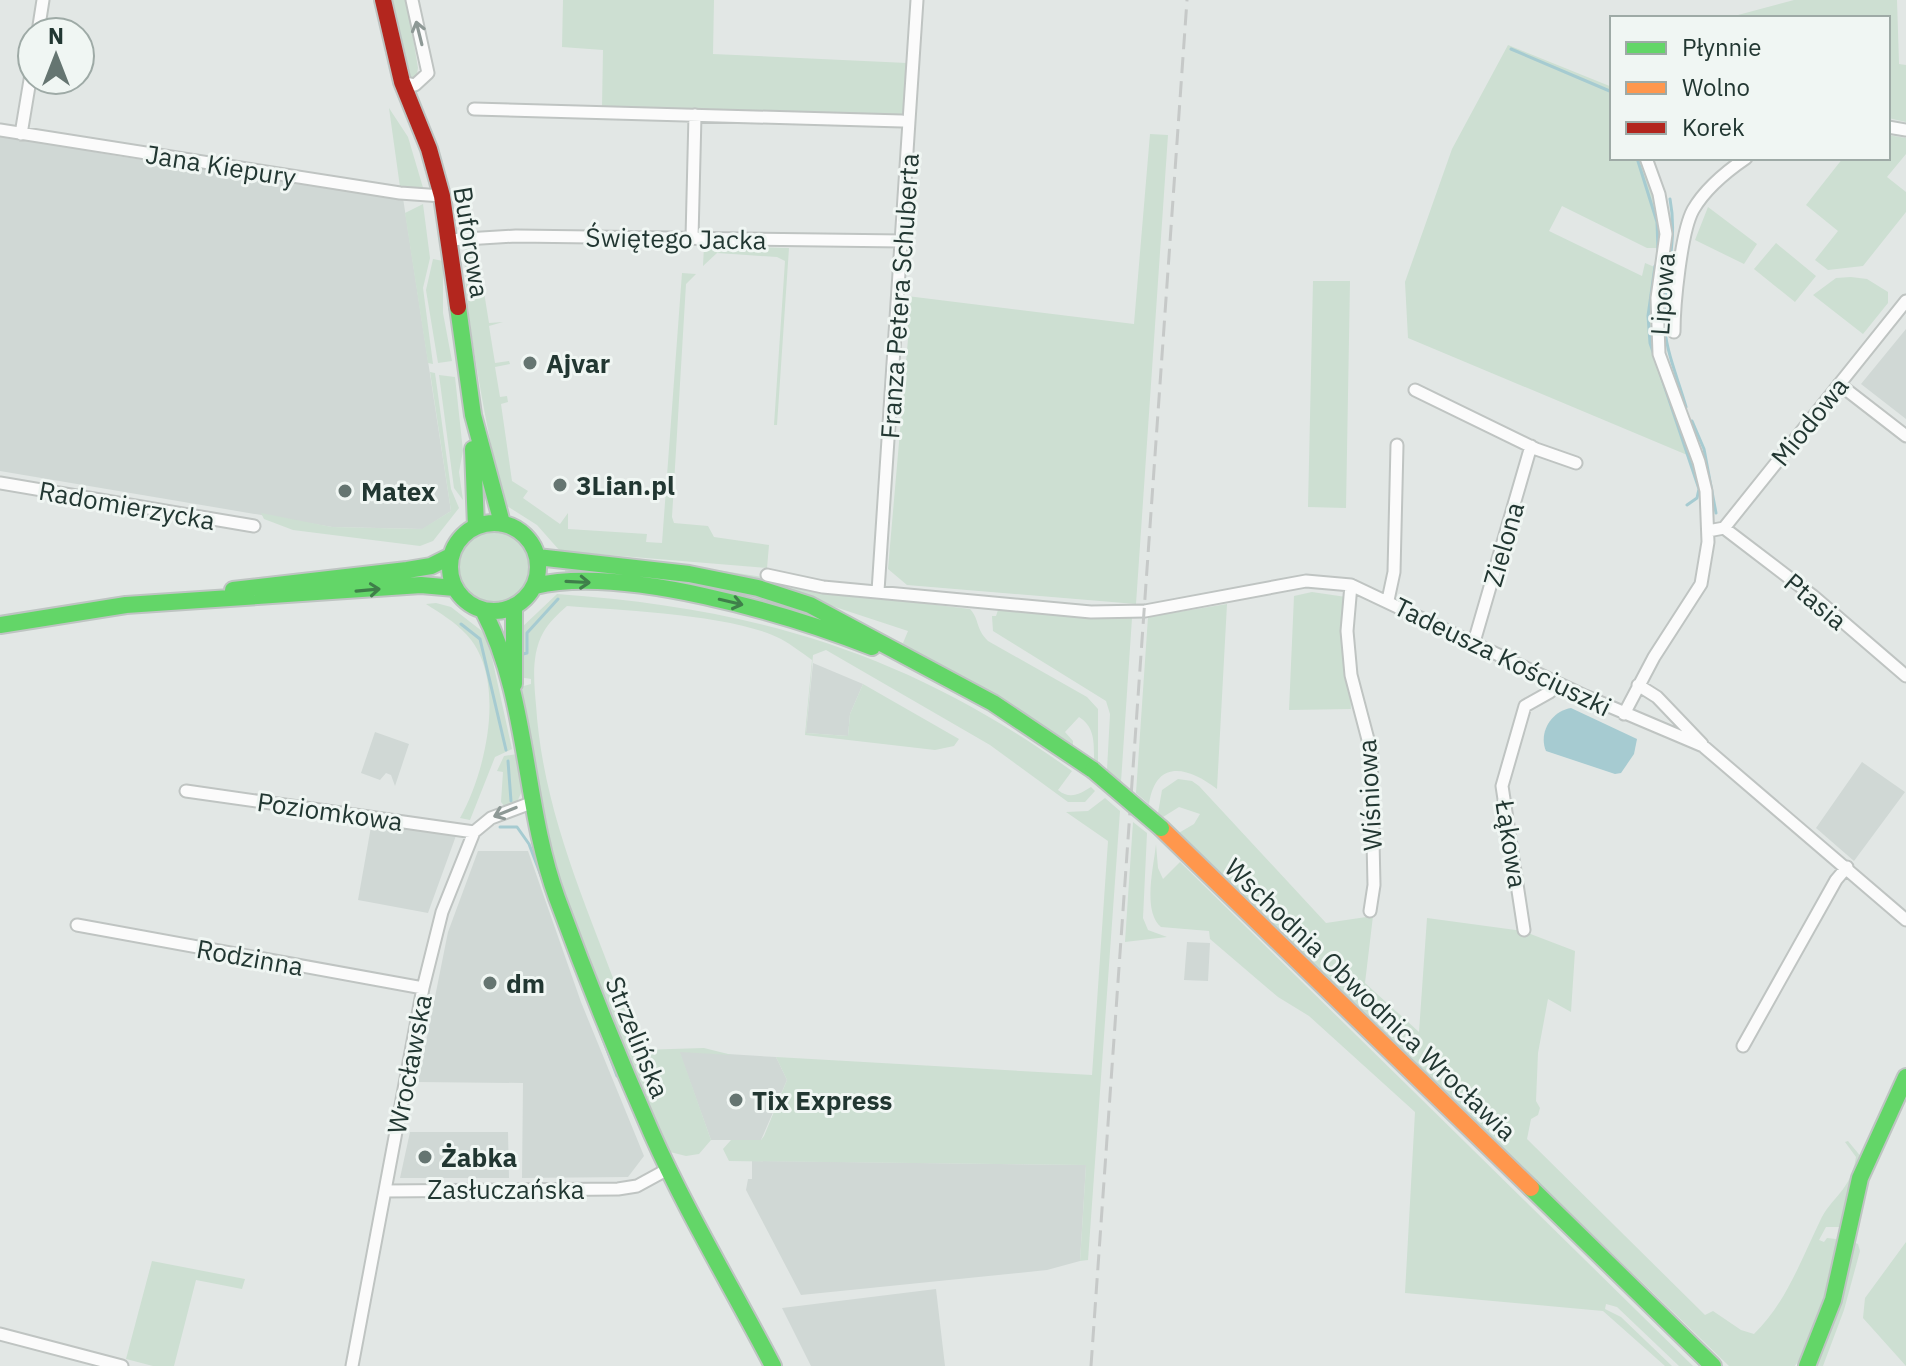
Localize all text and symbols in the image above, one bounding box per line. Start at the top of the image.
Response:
north arrow [16,16,96,96]
legend [1610,16,1890,160]
one-way arrow [411,20,426,46]
text: N [48,21,64,50]
text: Płynnie [1682,31,1761,63]
text: Wolno [1682,71,1750,103]
text: Korek [1682,111,1745,143]
street label: Jana Kiepury [143,136,299,194]
street label: Franza Petera Schuberta [872,152,926,440]
street label: Buforowa [446,184,498,300]
street label: Świętego Jacka [585,219,767,257]
street label: Lipowa [1642,251,1682,336]
place label: Ajvar [546,346,610,380]
marker: Ajvar [521,354,539,372]
street label: Miodowa [1763,369,1855,473]
place label: 3Lian.pl [576,468,675,502]
street label: Radomierzycka [36,473,218,537]
place label: Matex [361,474,436,508]
marker: 3Lian.pl [551,476,569,494]
marker: Matex [336,482,354,500]
street label: Zielona [1475,498,1531,590]
street label: Ptasia [1778,565,1855,637]
one-way arrow [564,575,591,590]
one-way arrow [354,582,380,597]
street label: Tadeusza Kościuszki [1389,589,1617,723]
one-way arrow [718,595,743,610]
street label: Wiśniowa [1349,738,1389,852]
street label: Poziomkowa [255,784,405,838]
street label: Łąkowa [1488,797,1536,890]
one-way arrow [493,806,518,821]
street label: Wschodnia Obwodnica Wrocławia [1218,850,1524,1148]
street label: Rodzinna [194,931,306,983]
place label: dm [506,966,545,1000]
street label: Strzelińska [598,971,678,1103]
marker: dm [481,974,499,992]
street label: Wrocławska [379,991,439,1136]
place label: Tix Express [752,1083,892,1117]
marker: Tix Express [727,1091,745,1109]
place label: Żabka [441,1140,517,1174]
marker: Żabka [416,1148,434,1166]
street label: Zasłuczańska [427,1172,585,1206]

